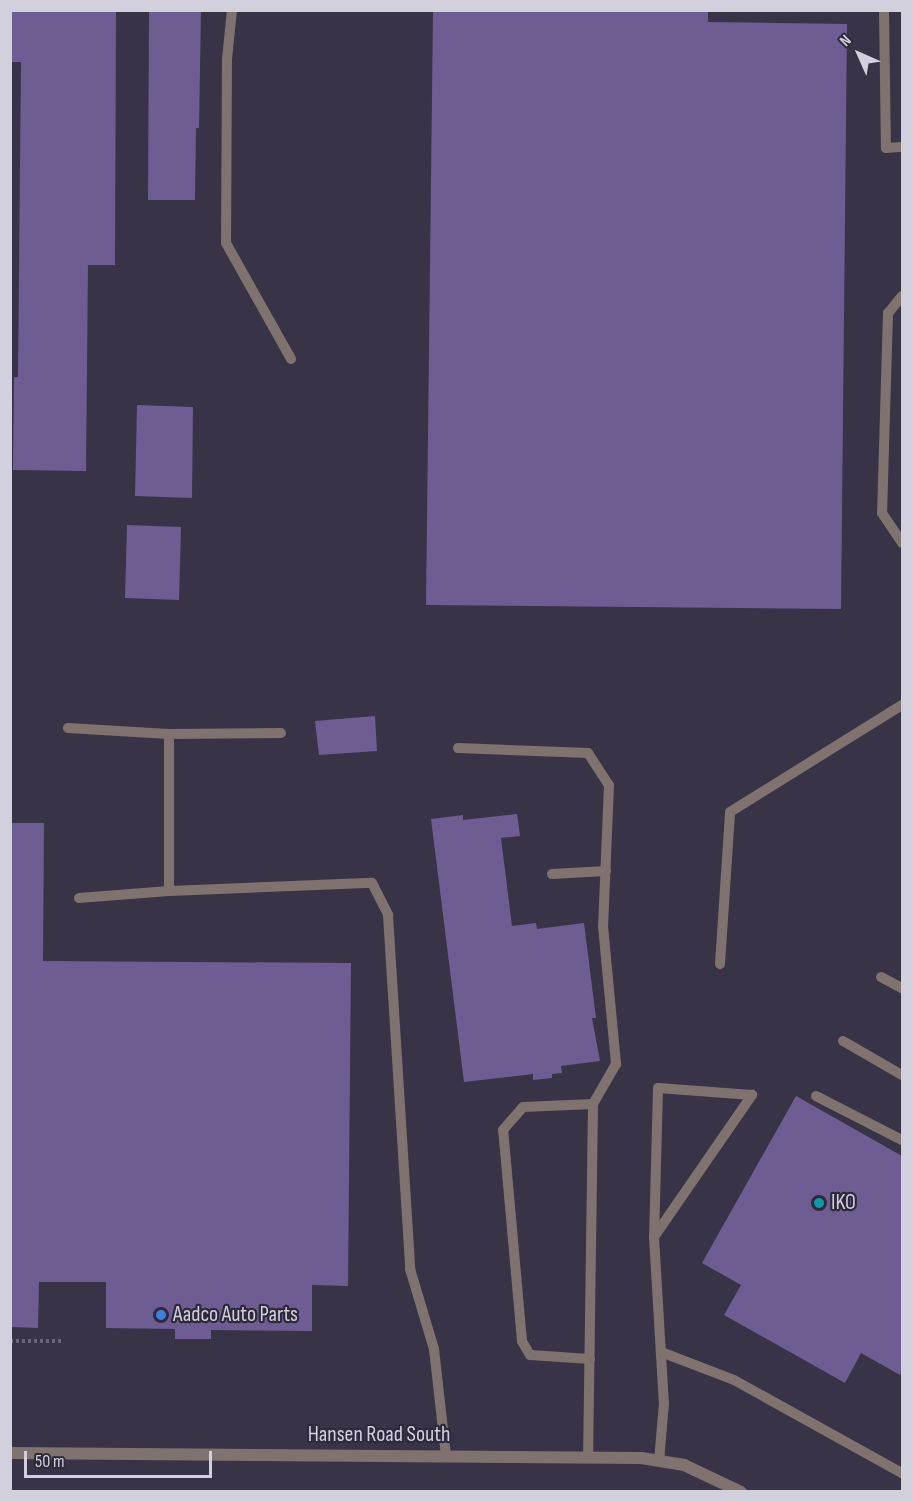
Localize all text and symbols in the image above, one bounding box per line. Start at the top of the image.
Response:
north arrow [829,24,889,84]
text: N [836,31,856,51]
place label: IKO [831,1190,856,1216]
marker: IKO [812,1196,826,1210]
place label: Aadco Auto Parts [173,1302,298,1328]
marker: Aadco Auto Parts [154,1308,168,1322]
street label: Hansen Road South [308,1422,450,1448]
scale bar [27,1439,214,1477]
text: 50 m [35,1451,65,1472]

